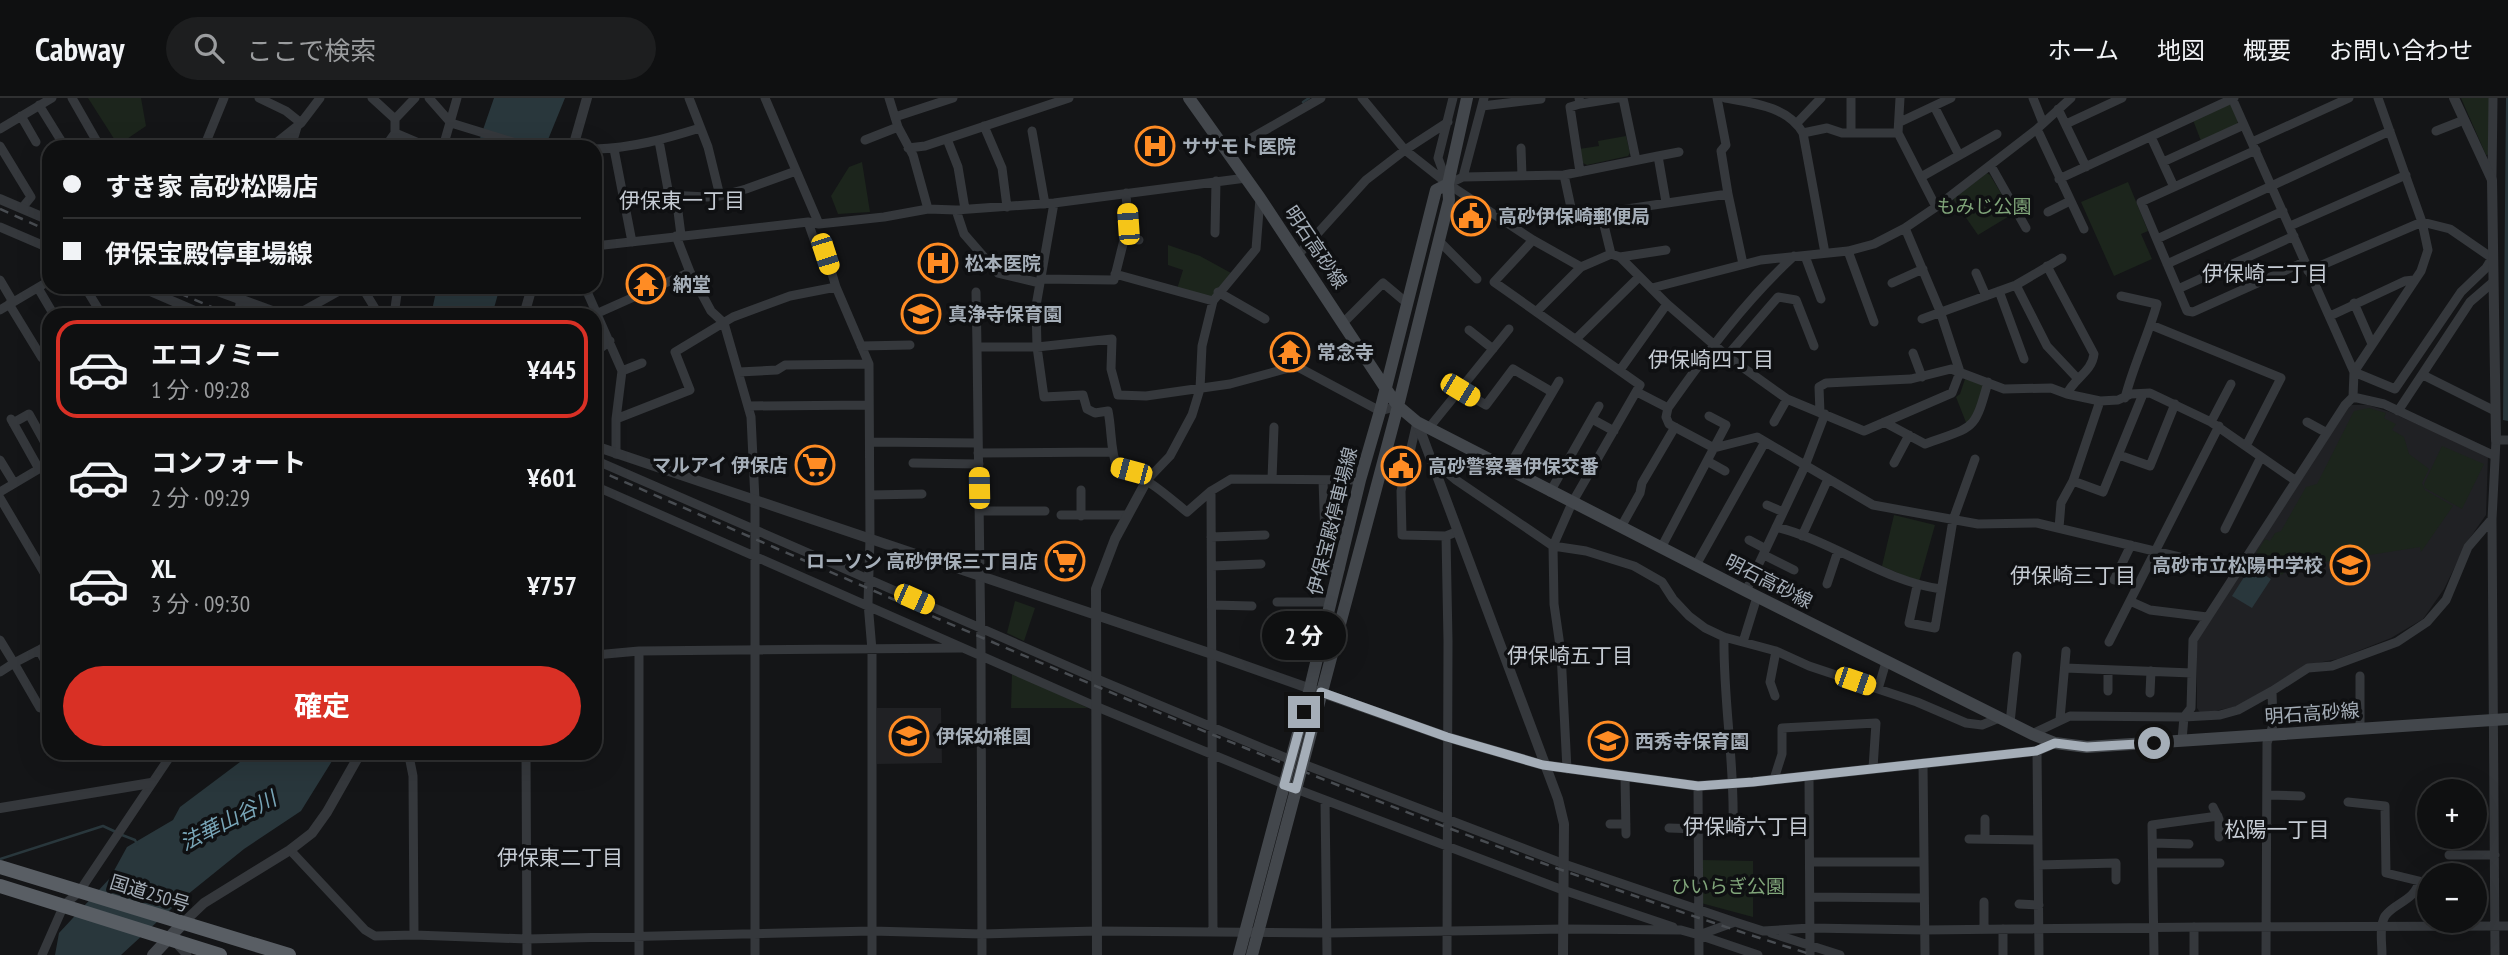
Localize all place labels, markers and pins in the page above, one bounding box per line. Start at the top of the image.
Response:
hospital icon: ササモト医院 [1134,125,1176,167]
place label: ササモト医院 [1182,134,1296,158]
public building icon: 高砂伊保崎郵便局 [1450,195,1492,237]
place label: 高砂伊保崎郵便局 [1498,204,1650,228]
hospital icon: 松本医院 [917,242,959,284]
place label: 松本医院 [965,251,1041,275]
temple icon: 納堂 [625,263,667,305]
place label: 納堂 [673,272,711,296]
school or university icon: 真浄寺保育園 [900,293,942,335]
place label: 真浄寺保育園 [948,302,1062,326]
temple icon: 常念寺 [1269,331,1311,373]
place label: 常念寺 [1317,340,1374,364]
supermarket icon: マルアイ 伊保店 [794,444,836,486]
public building icon: 高砂警察署伊保交番 [1380,445,1422,487]
place label: マルアイ 伊保店 [652,453,788,477]
place label: 高砂警察署伊保交番 [1428,454,1599,478]
supermarket icon: ローソン 高砂伊保三丁目店 [1044,540,1086,582]
school or university icon: 高砂市立松陽中学校 [2329,544,2371,586]
place label: ローソン 高砂伊保三丁目店 [806,549,1038,573]
place label: 高砂市立松陽中学校 [2152,553,2323,577]
school or university icon: 伊保幼稚園 [888,715,930,757]
school or university icon: 西秀寺保育園 [1587,720,1629,762]
place label: 伊保幼稚園 [936,724,1031,748]
place label: 西秀寺保育園 [1635,729,1749,753]

